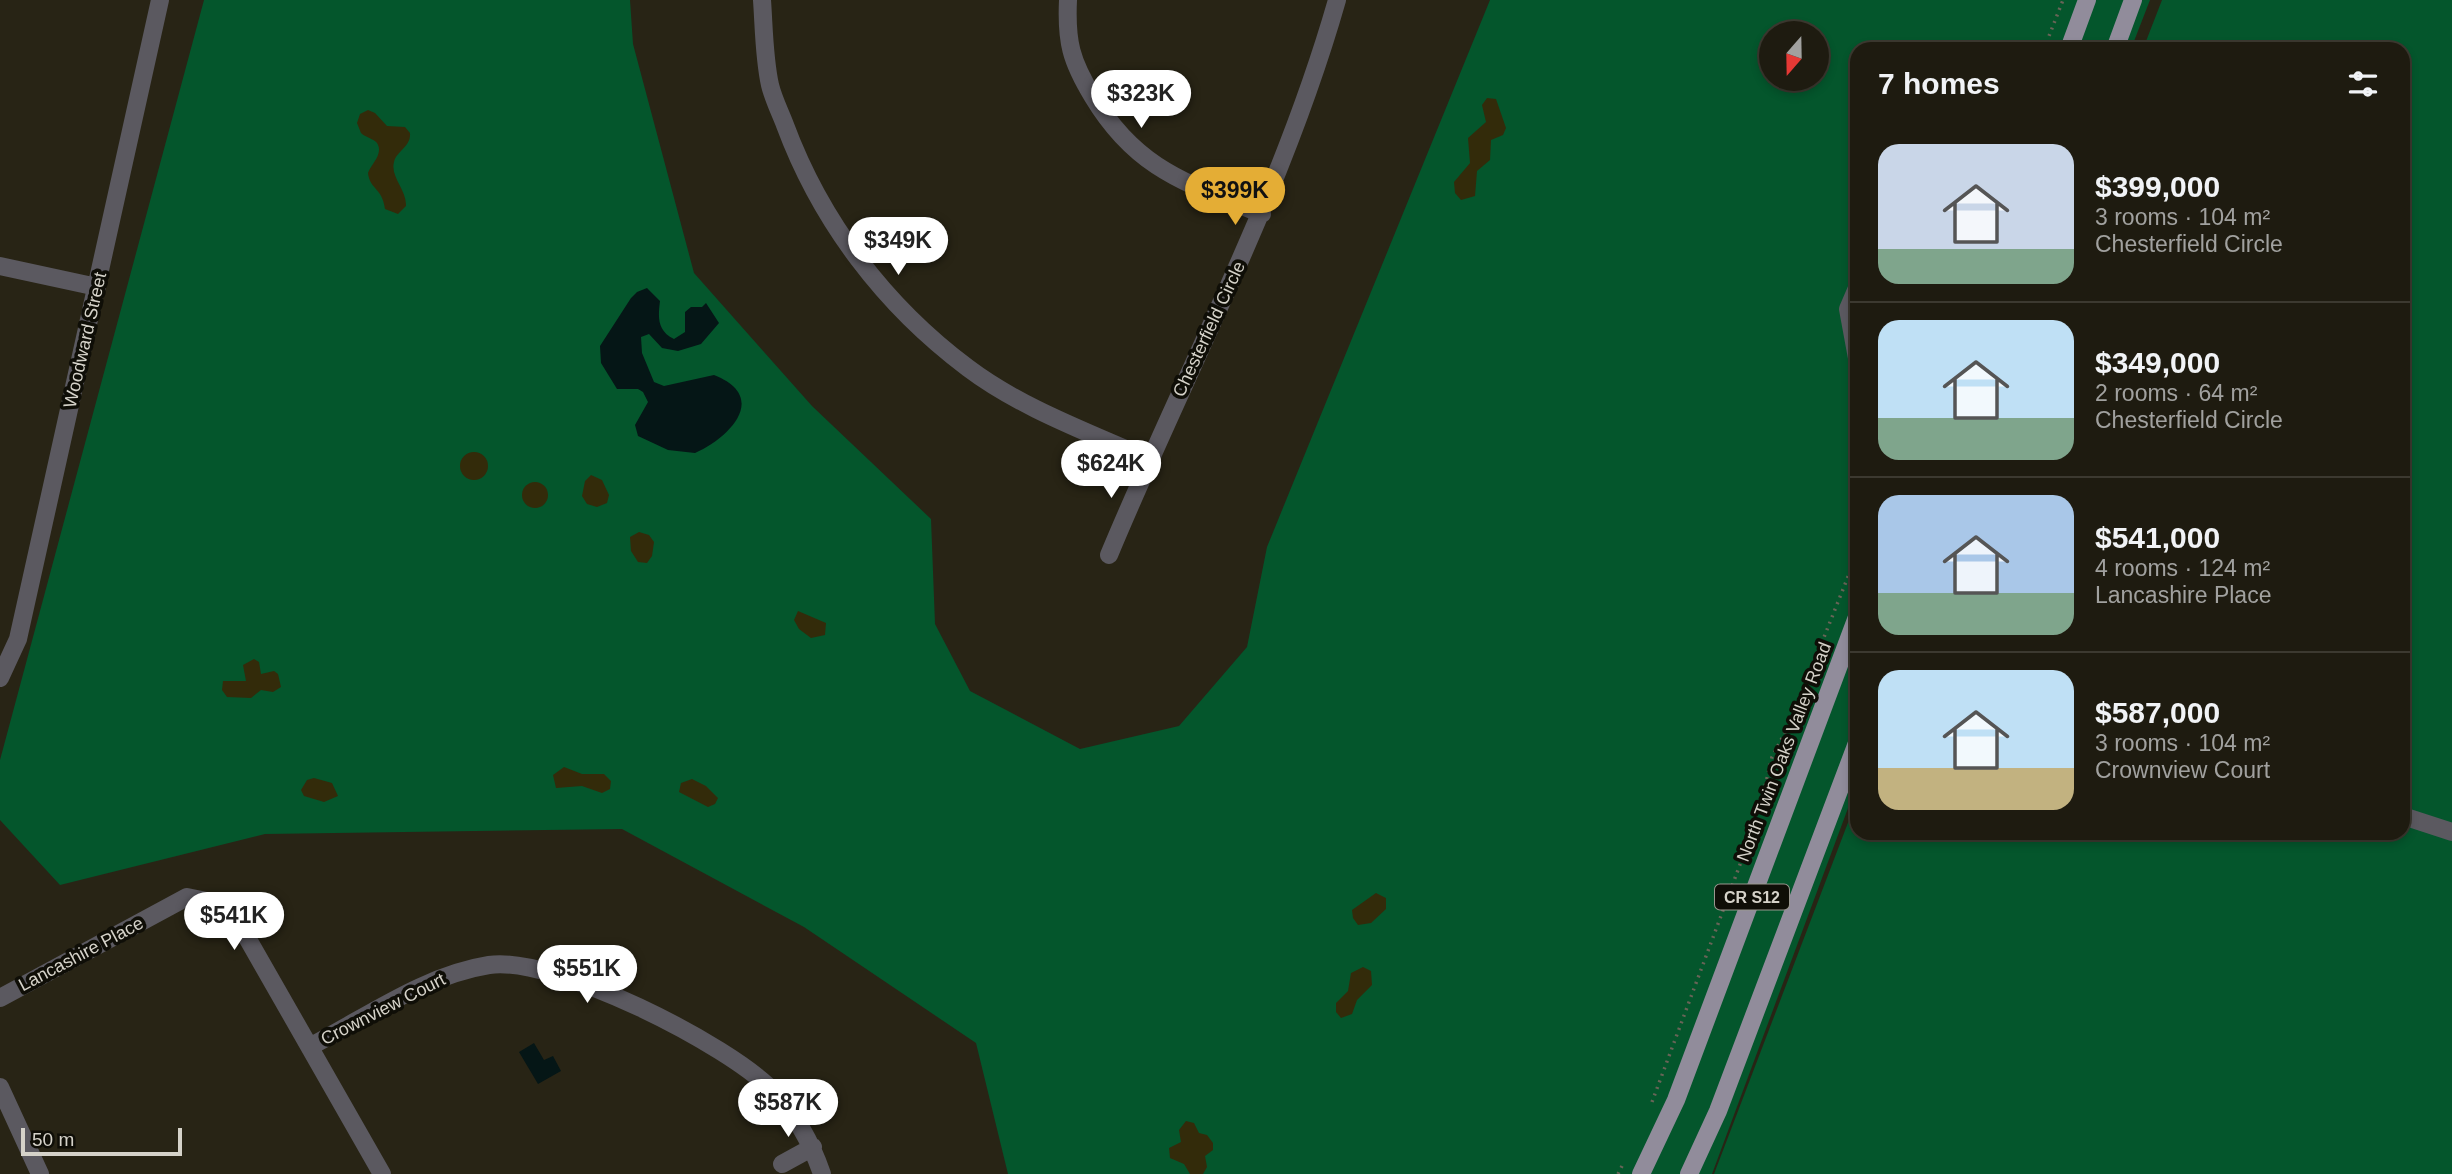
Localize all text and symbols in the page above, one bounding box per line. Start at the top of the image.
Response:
north arrow [1759,21,1829,91]
map controls [1759,21,1829,91]
icon: filters [2344,65,2382,103]
text: 7 homes [1878,67,2000,100]
pin: $323K [1092,71,1190,130]
text: $323K [1107,80,1175,106]
pin: $399K [1186,168,1284,227]
text: $399,000 [2095,170,2220,203]
icon: home [1934,172,2018,256]
text: $399K [1201,177,1269,203]
text: 3 rooms · 104 m² [2095,204,2270,230]
pin: $349K [849,218,947,277]
text: $349K [864,227,932,253]
text: Chesterfield Circle [2095,231,2283,257]
street label: Chesterfield Circle [1169,258,1249,400]
street label: Woodward Street [60,270,110,410]
text: $349,000 [2095,346,2220,379]
icon: home [1934,348,2018,432]
text: 2 rooms · 64 m² [2095,380,2257,406]
text: Chesterfield Circle [2095,407,2283,433]
pin: $624K [1062,440,1160,500]
text: $624K [1077,450,1145,476]
text: $541,000 [2095,521,2220,554]
icon: home [1934,523,2018,607]
text: 4 rooms · 124 m² [2095,555,2270,581]
text: Lancashire Place [2095,582,2271,608]
street label: North Twin Oaks Valley Road [1733,639,1835,865]
text: $587,000 [2095,696,2220,729]
icon: home [1934,698,2018,782]
text: 3 rooms · 104 m² [2095,730,2270,756]
text: Crownview Court [2095,757,2270,783]
road number: CR S12 [1715,884,1789,909]
pin: $541K [185,892,283,952]
text: $541K [200,902,268,928]
street label: Lancashire Place [15,913,147,995]
pin: $551K [538,946,636,1005]
text: $551K [553,955,621,981]
street label: Crownview Court [317,969,449,1049]
pin: $587K [739,1080,837,1139]
text: $587K [754,1089,822,1115]
scale bar [21,1125,182,1157]
text: 50 m [32,1129,74,1150]

